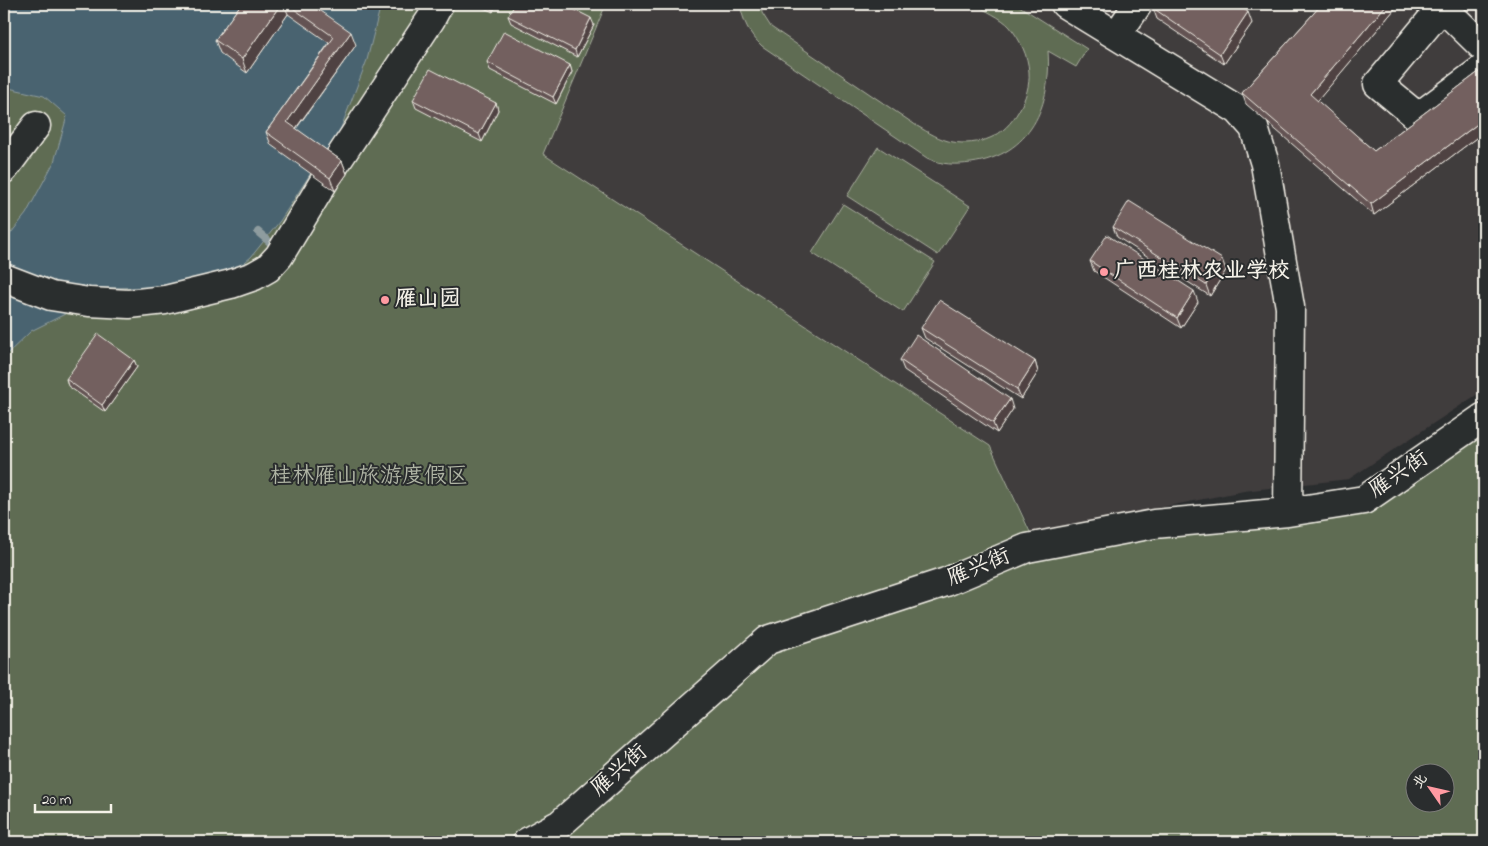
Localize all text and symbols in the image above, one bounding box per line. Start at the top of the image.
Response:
place label: 广西桂林农业学校 [1114,256,1290,288]
marker: 广西桂林农业学校 [1098,266,1110,278]
place label: 雁山园 [395,284,461,316]
marker: 雁山园 [379,294,391,306]
street label: 雁兴街 [1363,443,1435,507]
park label: 桂林雁山旅游度假区 [270,461,468,493]
street label: 雁兴街 [942,541,1016,595]
street label: 雁兴街 [585,737,655,805]
north arrow [1406,764,1456,814]
text: 北 [1408,770,1433,793]
scale bar [35,781,111,813]
text: 20 m [42,789,72,811]

